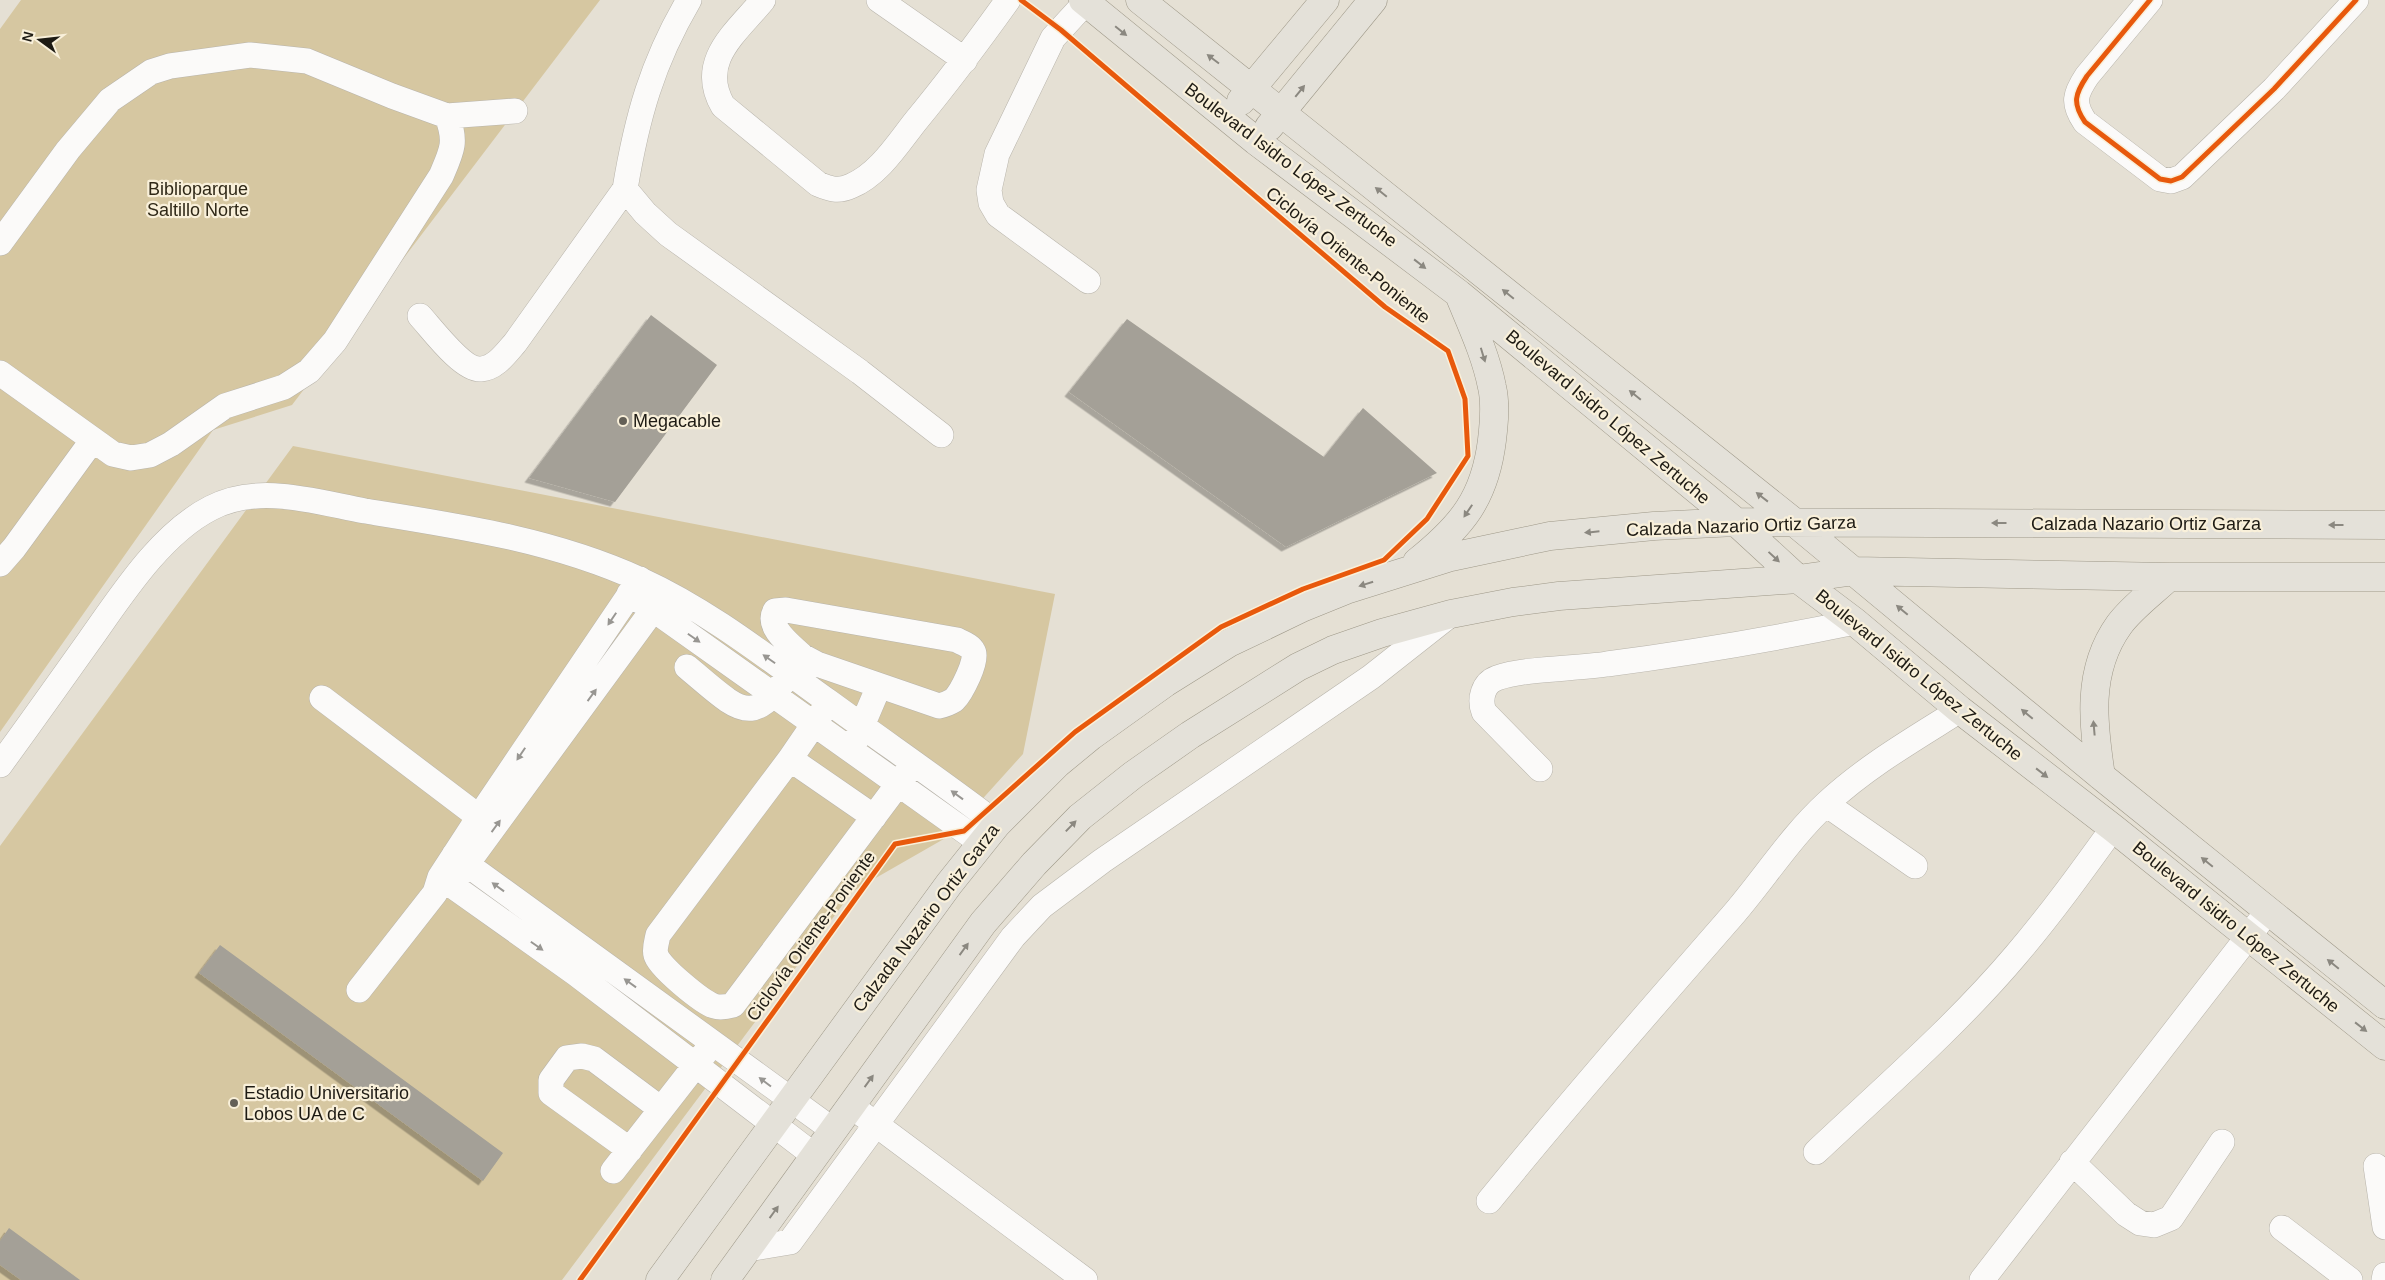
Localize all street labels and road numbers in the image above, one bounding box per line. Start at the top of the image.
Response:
street label: Boulevard Isidro López Zertuche [1181,79,1401,251]
street label: Ciclovía Oriente-Poniente [1262,183,1434,327]
street label: Boulevard Isidro López Zertuche [1502,326,1714,508]
street label: Calzada Nazario Ortiz Garza [1626,512,1857,540]
street label: Calzada Nazario Ortiz Garza [2031,514,2262,534]
street label: Boulevard Isidro López Zertuche [1812,585,2026,765]
street label: Calzada Nazario Ortiz Garza [849,819,1004,1016]
street label: Boulevard Isidro López Zertuche [2129,837,2343,1017]
street label: Ciclovía Oriente-Poniente [743,847,879,1025]

